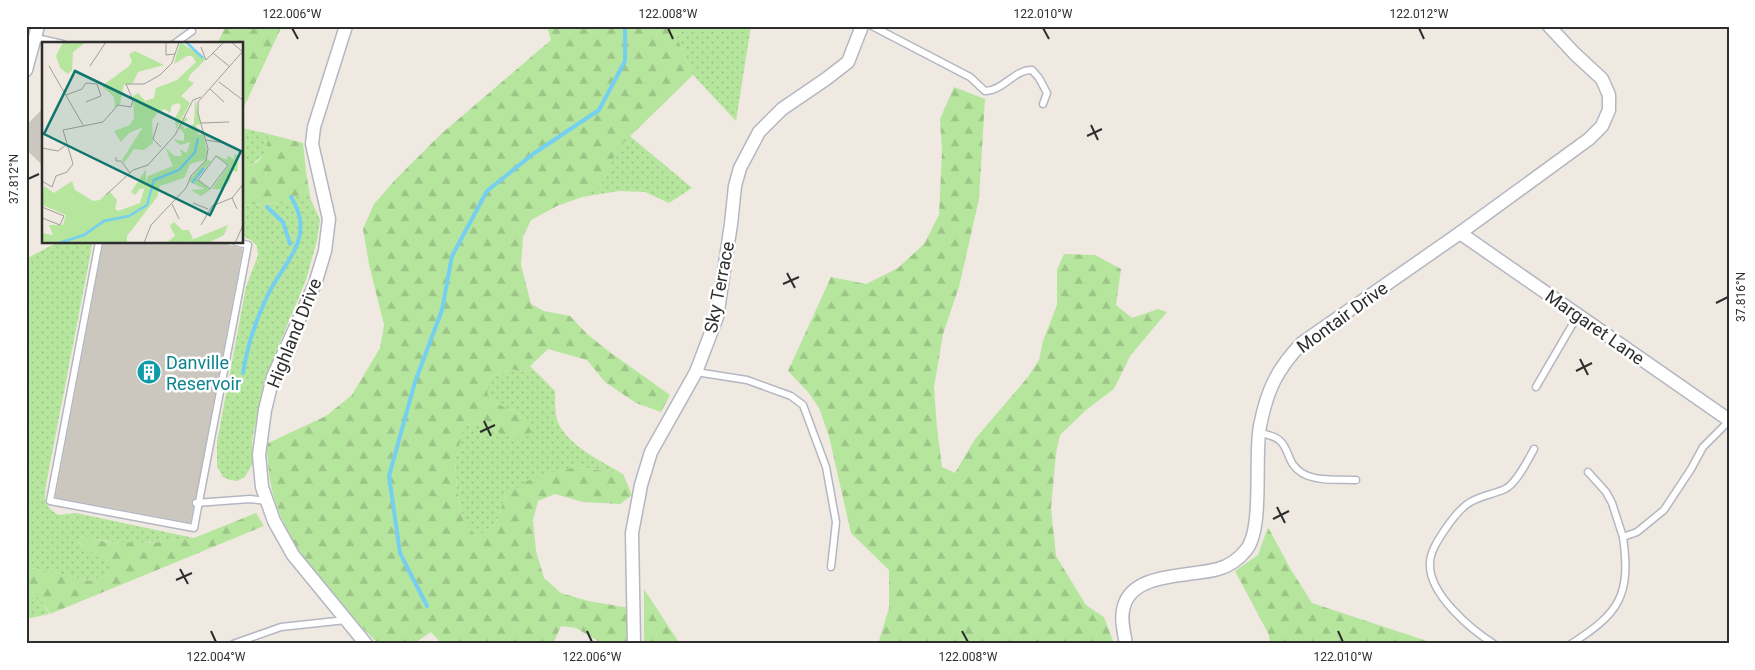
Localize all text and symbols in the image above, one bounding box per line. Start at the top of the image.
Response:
text: 122.006°W [263,7,322,21]
text: 122.008°W [639,7,698,21]
text: 122.010°W [1014,7,1073,21]
text: 122.012°W [1390,7,1449,21]
inset map [42,42,244,244]
text: 37.812°N [7,154,21,204]
street label: Sky Terrace [700,240,738,334]
text: 37.816°N [1734,272,1748,322]
street label: Highland Drive [262,275,326,391]
street label: Montair Drive [1293,277,1391,357]
street label: Margaret Lane [1541,285,1649,369]
place label: Danville Reservoir [166,352,241,394]
building icon: Danville Reservoir [136,359,162,385]
text: 122.004°W [187,650,246,664]
text: 122.006°W [563,650,622,664]
text: 122.008°W [939,650,998,664]
text: 122.010°W [1314,650,1373,664]

